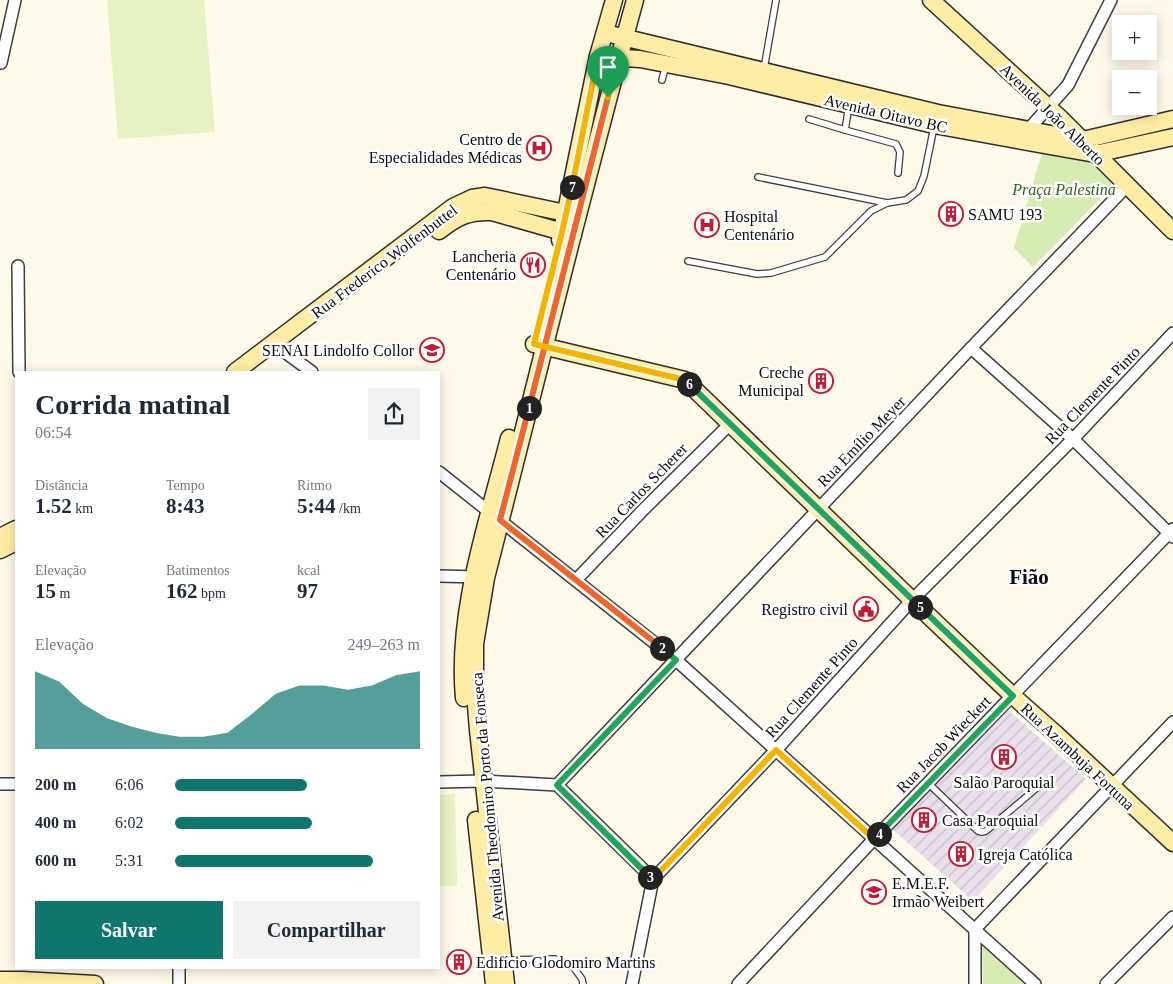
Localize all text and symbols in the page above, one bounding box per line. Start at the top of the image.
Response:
map controls [1112,15,1157,115]
button: + [1112,15,1157,60]
pin [587,46,629,97]
icon: arrive [594,53,622,81]
street label: Avenida João Alberto [997,60,1108,169]
button: − [1112,70,1157,115]
street label: Avenida Oitavo BC [823,91,949,136]
place label: Centro de Especialidades Médicas [369,131,522,167]
hospital icon: Centro de Especialidades Médicas [526,135,552,161]
pin: 7 [560,174,584,200]
text: 7 [569,180,576,195]
park label: Praça Palestina [1011,181,1116,199]
street label: Rua Frederico Wolfenbuttel [308,201,461,322]
building icon: SAMU 193 [938,201,964,227]
place label: SAMU 193 [968,206,1042,223]
place label: Hospital Centenário [724,208,794,243]
hospital icon: Hospital Centenário [694,212,720,238]
place label: Lancheria Centenário [446,248,516,283]
restaurant icon: Lancheria Centenário [520,252,546,278]
school or university icon: SENAI Lindolfo Collor [419,337,445,363]
place label: SENAI Lindolfo Collor [262,342,415,359]
street label: Rua Clemente Pinto [1041,343,1143,448]
place label: Creche Municipal [738,364,805,400]
building icon: Creche Municipal [808,368,834,394]
pin: 6 [676,372,702,396]
text: 6 [686,377,693,392]
button: share [368,388,420,440]
text: Corrida matinal [35,389,230,420]
street label: Rua Emílio Meyer [814,392,910,491]
pin: 1 [516,396,542,420]
text: 1 [526,401,533,416]
text: 06:54 [35,424,71,441]
street label: Rua Carlos Scherer [592,439,691,541]
text: Distância [35,478,88,493]
text: Tempo [166,478,205,493]
text: Ritmo [297,478,332,493]
text: 1.52 [35,494,72,518]
text: 8:43 [166,494,205,518]
text: 5:44 [297,494,336,518]
text: km [72,501,93,516]
text: /km [336,501,361,516]
text: Elevação [35,563,86,578]
text: Batimentos [166,563,230,578]
text: kcal [297,563,320,578]
district label: Fião [1009,565,1049,589]
text: 15 [35,579,56,603]
text: 162 [166,579,198,603]
text: 97 [297,579,318,603]
text: m [56,586,70,601]
text: bpm [198,586,226,601]
pin: 5 [908,594,932,620]
public building icon: Registro civil [853,596,879,622]
text: 5 [917,600,924,615]
place label: Registro civil [761,601,849,619]
street label: Rua Clemente Pinto [762,634,861,741]
text: Elevação [35,636,94,653]
text: 249–263 m [348,636,420,653]
pin: 2 [650,636,674,660]
text: 2 [659,641,666,656]
street label: Avenida Theodomiro Porto da Fonseca [468,672,507,922]
street label: Rua Jacob Wieckert [893,692,994,796]
street label: Rua Azambuja Fortuna [1017,700,1138,814]
building icon: Salão Paroquial [991,744,1017,770]
place label: Salão Paroquial [954,774,1055,792]
text: 200 m [35,776,76,793]
text: 6:06 [115,776,143,793]
building icon: Casa Paroquial [911,807,937,833]
place label: Casa Paroquial [942,812,1039,830]
text: 400 m [35,814,76,831]
text: 6:02 [115,814,143,831]
pin: 4 [866,822,892,846]
text: 4 [876,827,883,842]
building icon: Igreja Católica [948,841,974,867]
place label: Igreja Católica [978,846,1073,864]
text: 600 m [35,852,76,869]
text: 5:31 [115,852,143,869]
pin: 3 [638,864,662,890]
text: 3 [647,870,654,885]
place label: E.M.E.F. Irmão Weibert [892,875,985,910]
school or university icon: E.M.E.F. Irmão Weibert [861,879,887,905]
button: Salvar [35,901,223,959]
button: Compartilhar [233,901,420,959]
building icon: Edifício Glodomiro Martins [446,949,472,975]
place label: Edifício Glodomiro Martins [476,954,656,971]

